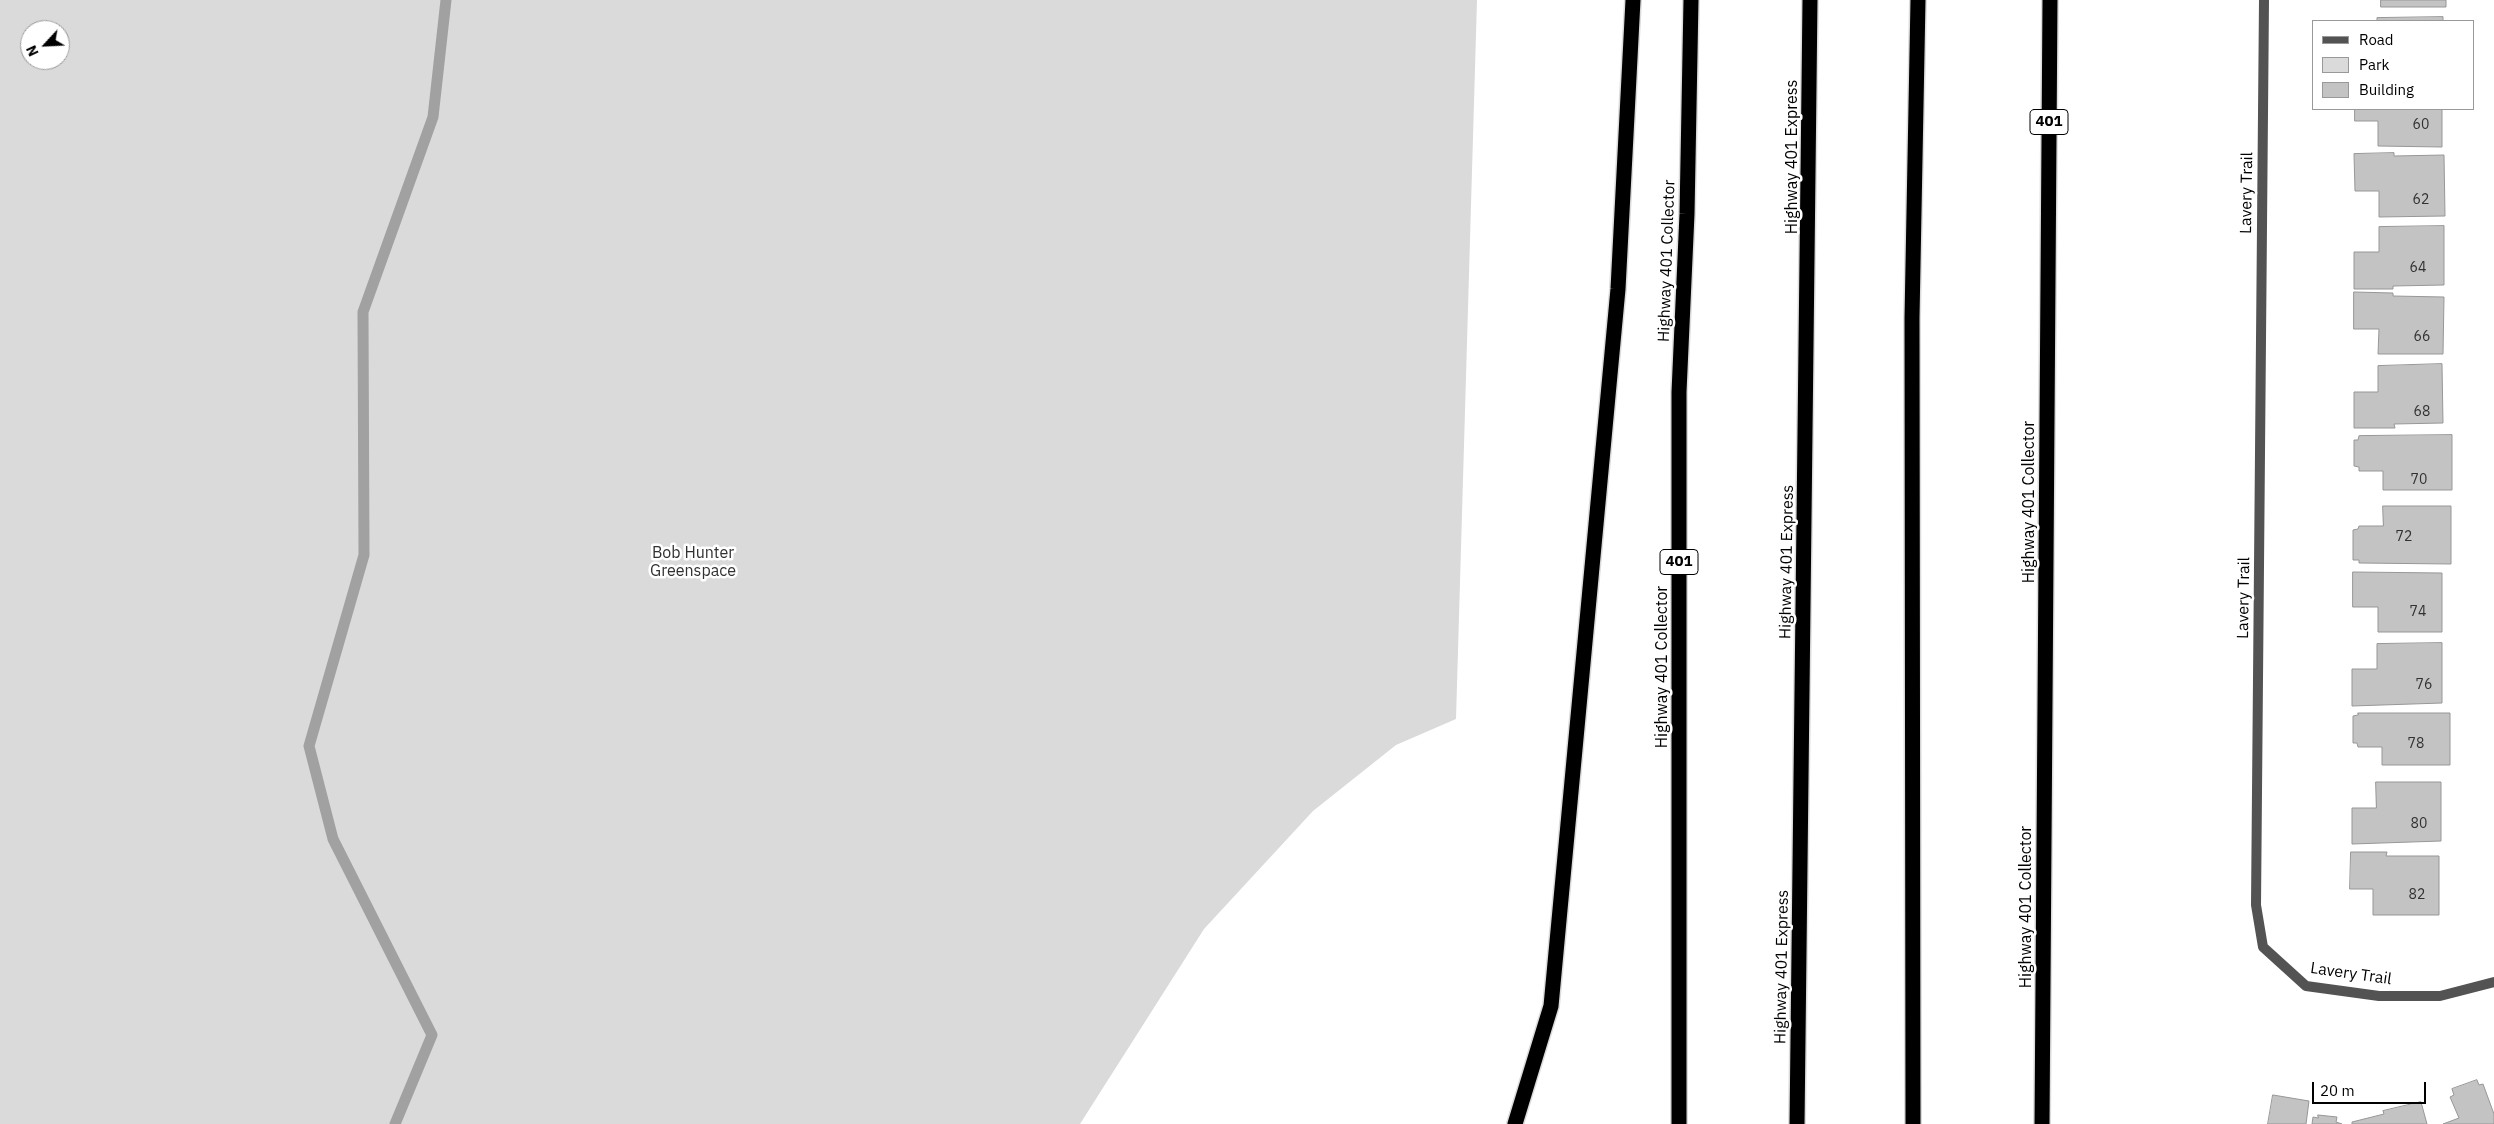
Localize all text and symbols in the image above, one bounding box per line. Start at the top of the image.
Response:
north arrow [20,20,70,70]
legend [2312,20,2474,110]
text: Road [2359,30,2394,49]
text: N [22,43,43,59]
text: Park [2359,55,2389,74]
street label: Highway 401 Express [1782,80,1802,234]
text: Building [2359,80,2414,99]
road number: 401 [2030,110,2068,134]
house number: 60 [2413,117,2429,133]
street label: Lavery Trail [2237,152,2257,234]
street label: Highway 401 Collector [1655,179,1679,343]
house number: 62 [2413,192,2429,208]
house number: 64 [2410,260,2426,276]
house number: 66 [2414,329,2430,345]
house number: 68 [2414,404,2430,420]
street label: Highway 401 Collector [2019,421,2039,583]
house number: 70 [2411,472,2427,488]
street label: Highway 401 Express [1776,485,1798,639]
house number: 72 [2396,529,2412,545]
park label: Bob Hunter Greenspace [650,543,736,581]
road number: 401 [1660,550,1698,574]
street label: Lavery Trail [2234,557,2254,639]
street label: Highway 401 Collector [1652,586,1672,748]
house number: 74 [2410,604,2426,620]
house number: 76 [2416,677,2432,693]
house number: 78 [2408,736,2424,752]
house number: 80 [2411,816,2427,832]
street label: Highway 401 Collector [2016,826,2036,988]
house number: 82 [2409,887,2425,903]
street label: Highway 401 Express [1771,890,1793,1044]
street label: Lavery Trail [2309,959,2393,989]
scale bar [2314,1072,2428,1104]
text: 20 m [2320,1081,2355,1100]

